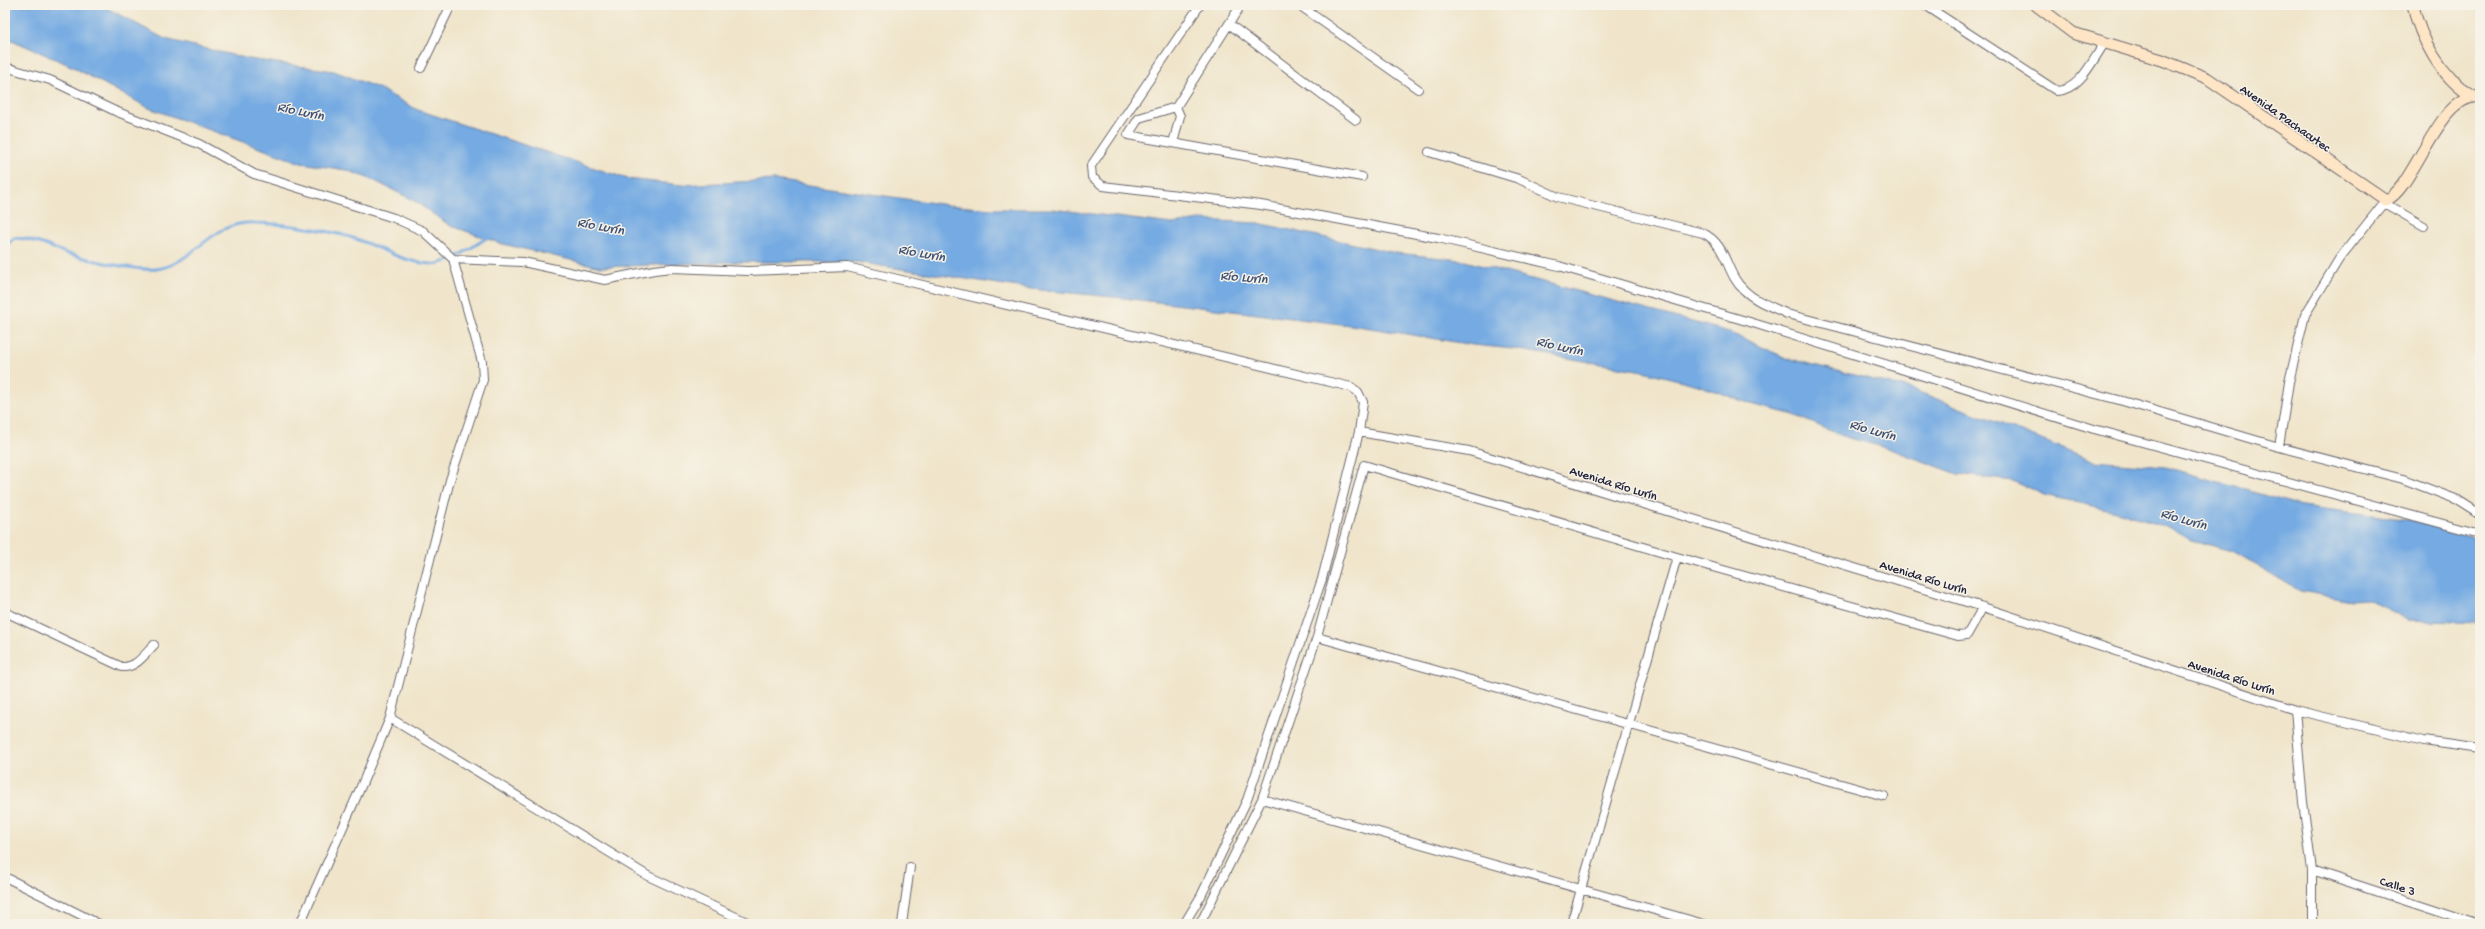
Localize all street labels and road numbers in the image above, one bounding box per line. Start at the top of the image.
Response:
street label: Avenida Pachacutec [2236,82,2333,156]
street label: Avenida Río Lurín [1568,464,1660,505]
street label: Avenida Río Lurín [1878,558,1970,599]
street label: Avenida Río Lurín [2186,657,2278,700]
street label: Calle 3 [2378,875,2417,900]

